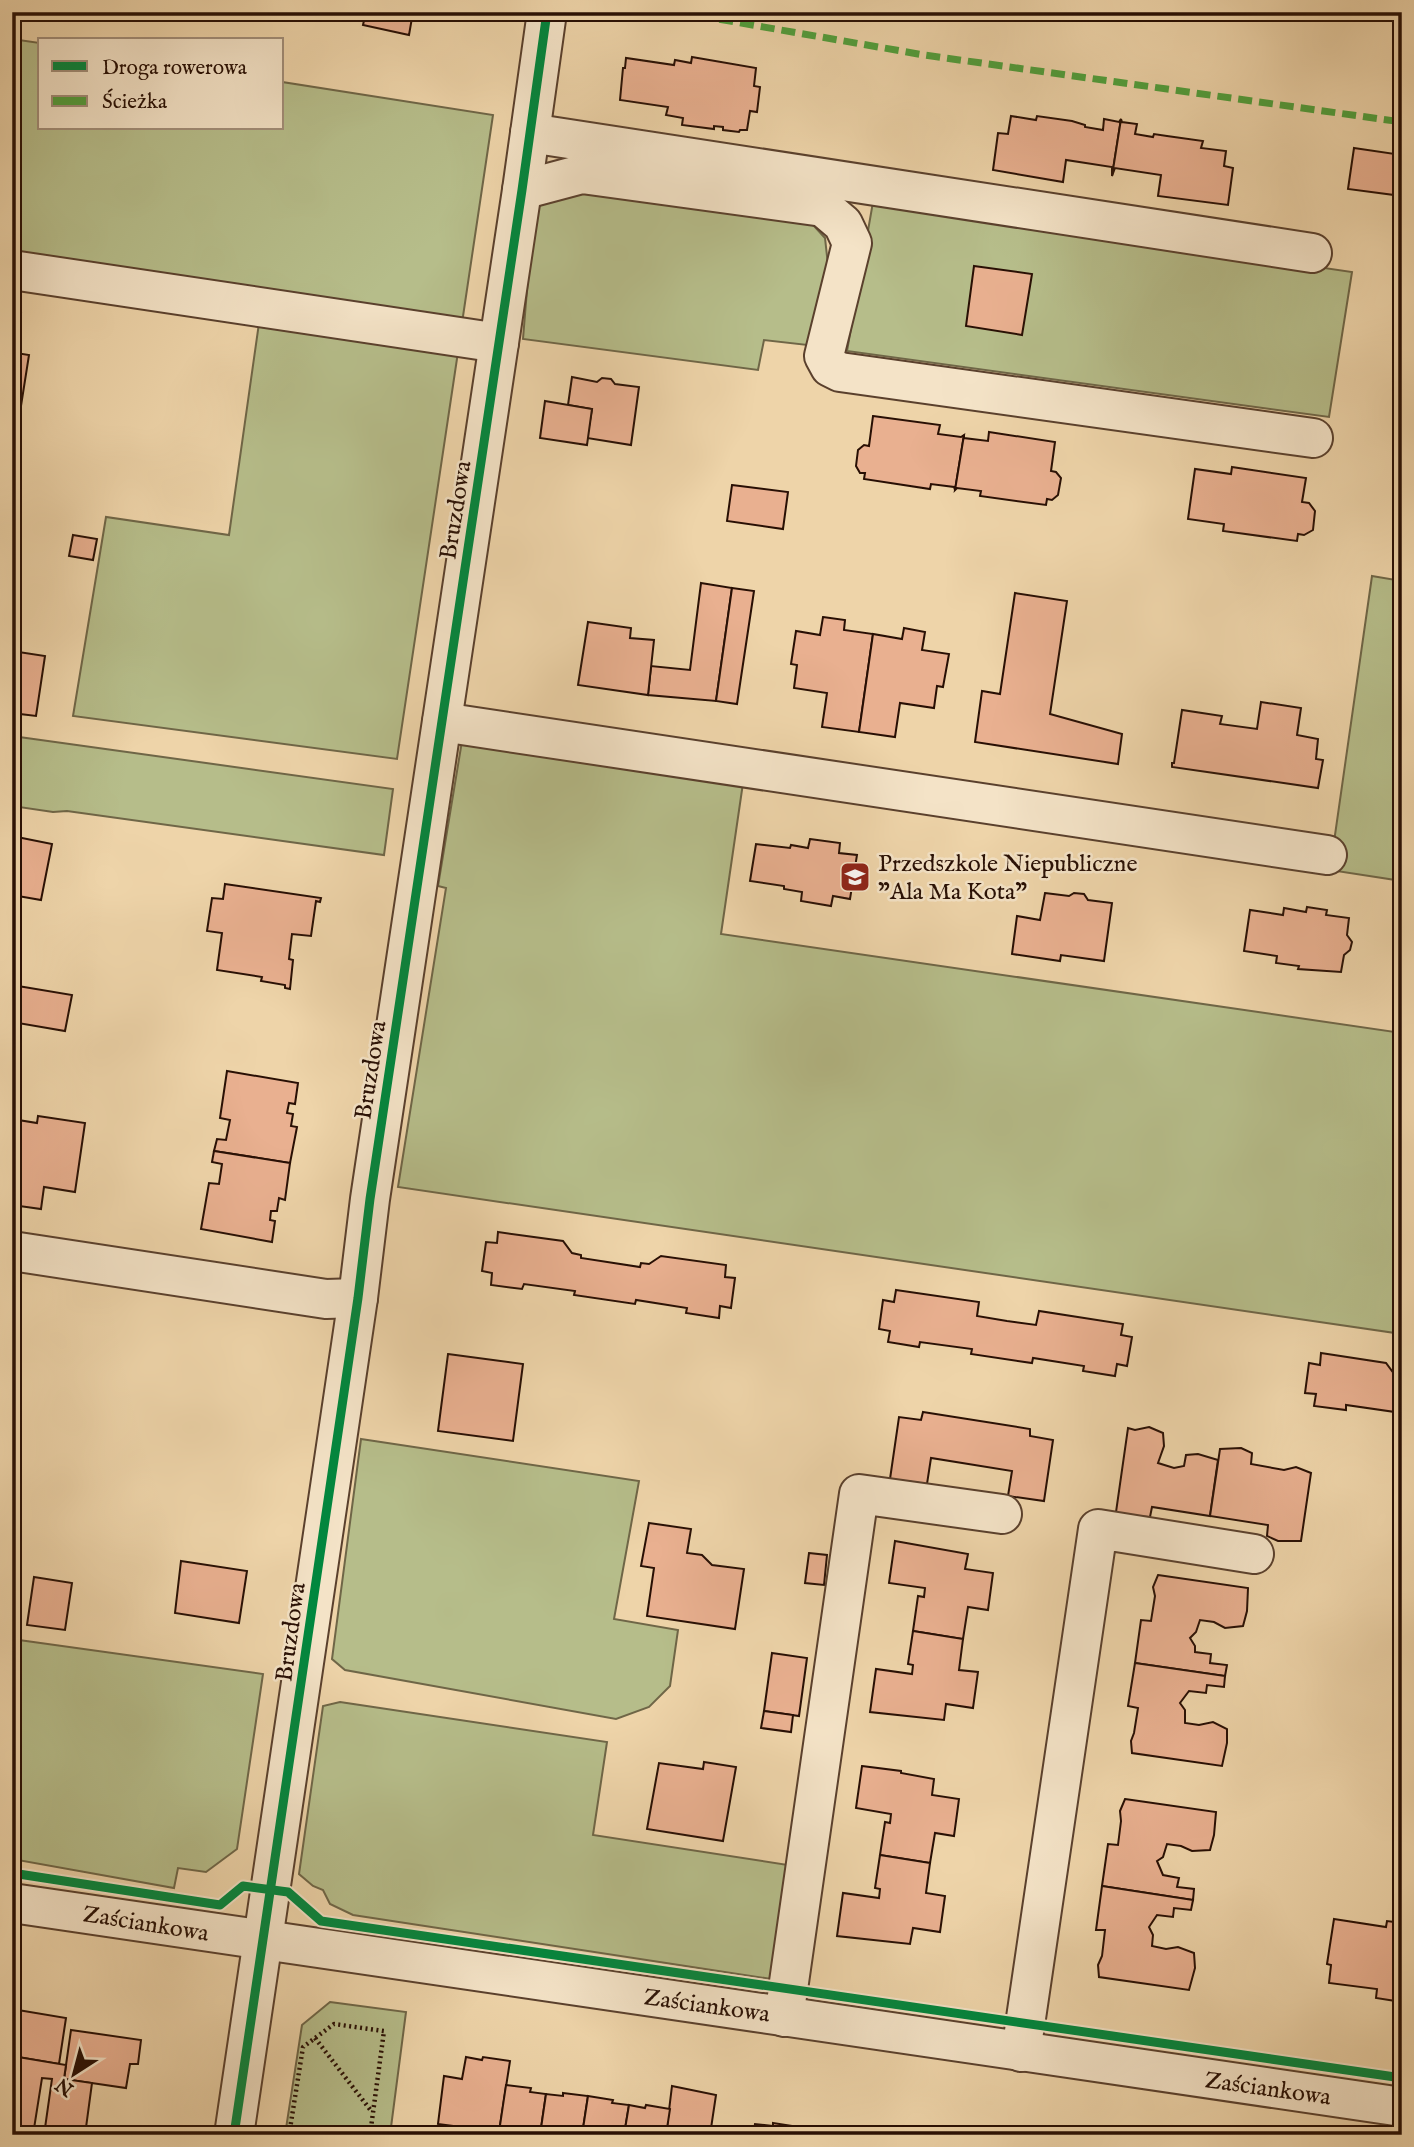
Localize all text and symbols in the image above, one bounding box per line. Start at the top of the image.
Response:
legend [38,38,284,130]
text: Droga rowerowa [102,55,248,82]
text: Ścieżka [102,88,168,116]
street label: Bruzdowa [433,458,480,562]
place label: Przedszkole Niepubliczne "Ala Ma Kota" [878,849,1137,908]
school or university icon: Przedszkole Niepubliczne "Ala Ma Kota" [838,860,872,894]
street label: Bruzdowa [348,1018,395,1122]
street label: Bruzdowa [269,1580,314,1684]
street label: Zaściankowa [81,1899,212,1950]
street label: Zaściankowa [642,1982,772,2031]
north arrow [38,2038,108,2108]
street label: Zaściankowa [1203,2065,1333,2114]
text: N [51,2071,80,2101]

